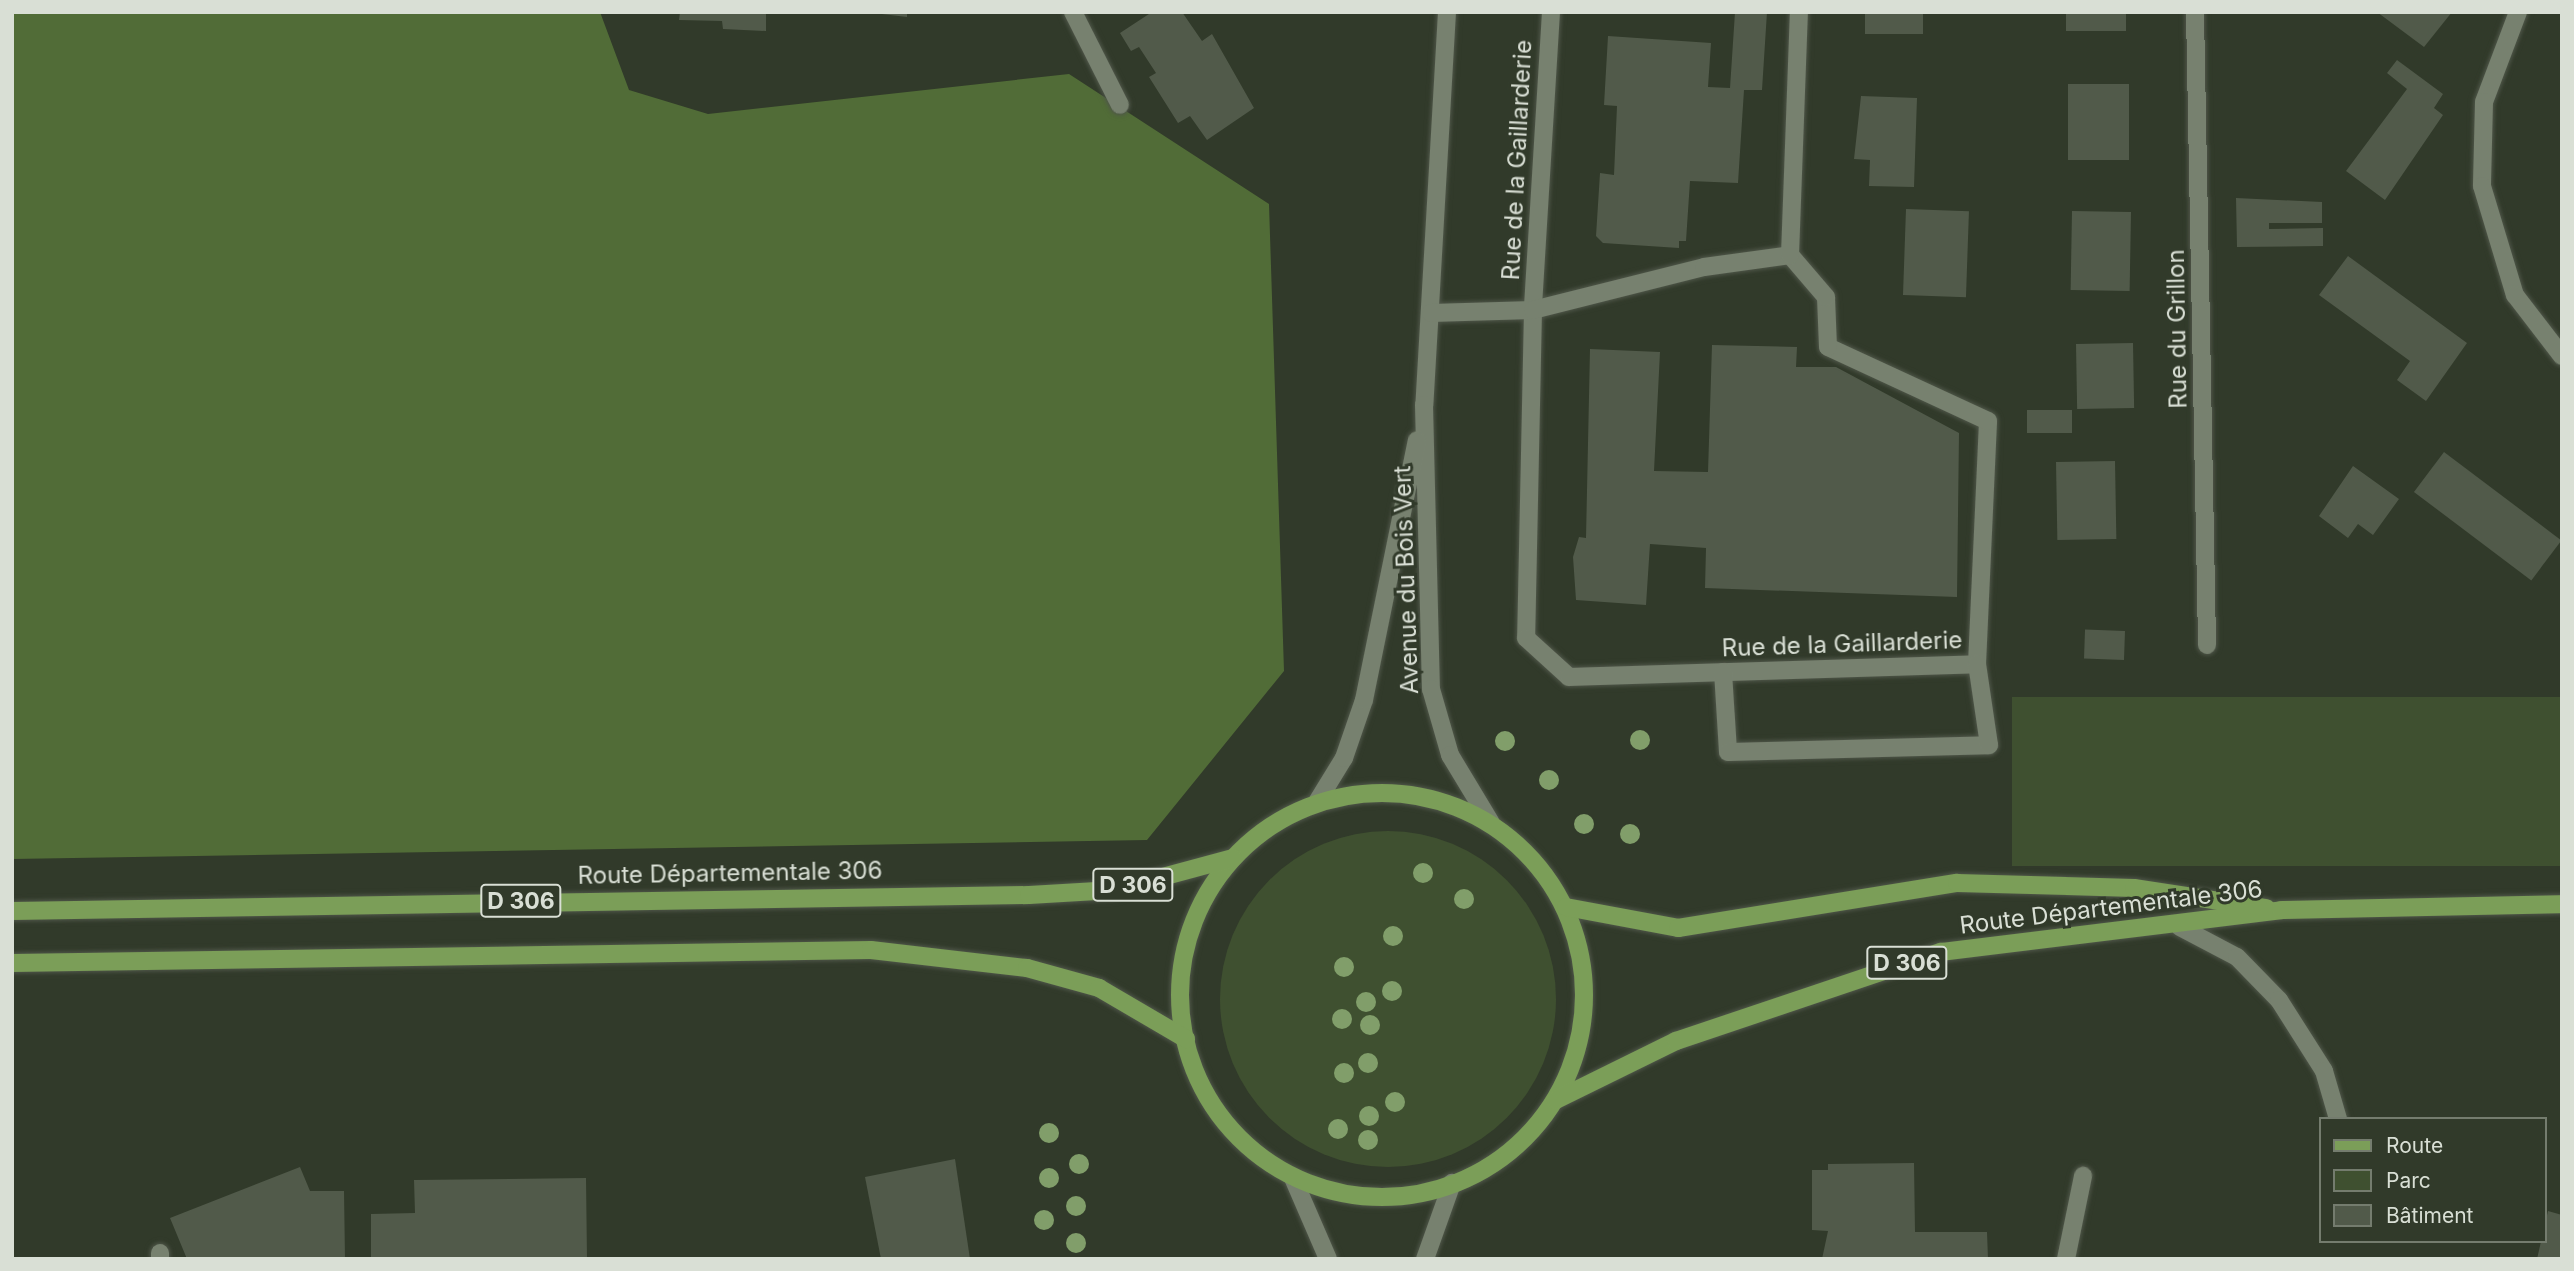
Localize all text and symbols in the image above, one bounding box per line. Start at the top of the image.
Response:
street label: Rue de la Gaillarderie [1496,39,1538,281]
street label: Rue du Grillon [2161,249,2193,409]
street label: Avenue du Bois Vert [1388,465,1424,695]
street label: Rue de la Gaillarderie [1721,625,1963,663]
street label: Route Départementale 306 [577,856,883,890]
road number: D 306 [1091,866,1175,904]
street label: Route Départementale 306 [1958,874,2264,940]
road number: D 306 [479,882,563,920]
road number: D 306 [1865,944,1949,982]
legend [2318,1117,2546,1243]
text: Route [2386,1133,2443,1158]
text: Parc [2386,1168,2431,1193]
text: Bâtiment [2386,1203,2473,1228]

